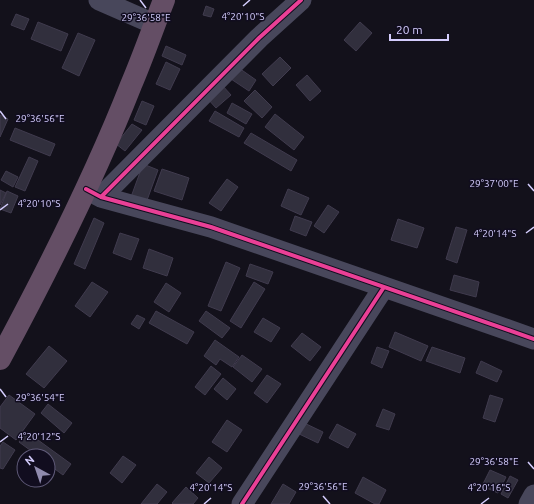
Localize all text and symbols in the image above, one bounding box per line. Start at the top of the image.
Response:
text: 4°20'10"S [221,11,265,22]
text: 29°36'58"E [121,12,171,23]
scale bar [390,16,448,42]
text: 20 m [396,23,423,36]
text: 29°36'56"E [15,113,65,124]
text: 29°37'00"E [469,178,519,189]
text: 4°20'10"S [17,198,61,209]
text: 4°20'14"S [473,228,517,239]
text: 29°36'54"E [15,392,65,403]
text: 4°20'12"S [17,431,61,442]
north arrow [16,448,56,488]
text: N [23,453,37,468]
text: 29°36'58"E [469,456,519,467]
text: 29°36'56"E [298,481,348,492]
text: 4°20'14"S [189,482,233,493]
text: 4°20'16"S [467,482,511,493]

